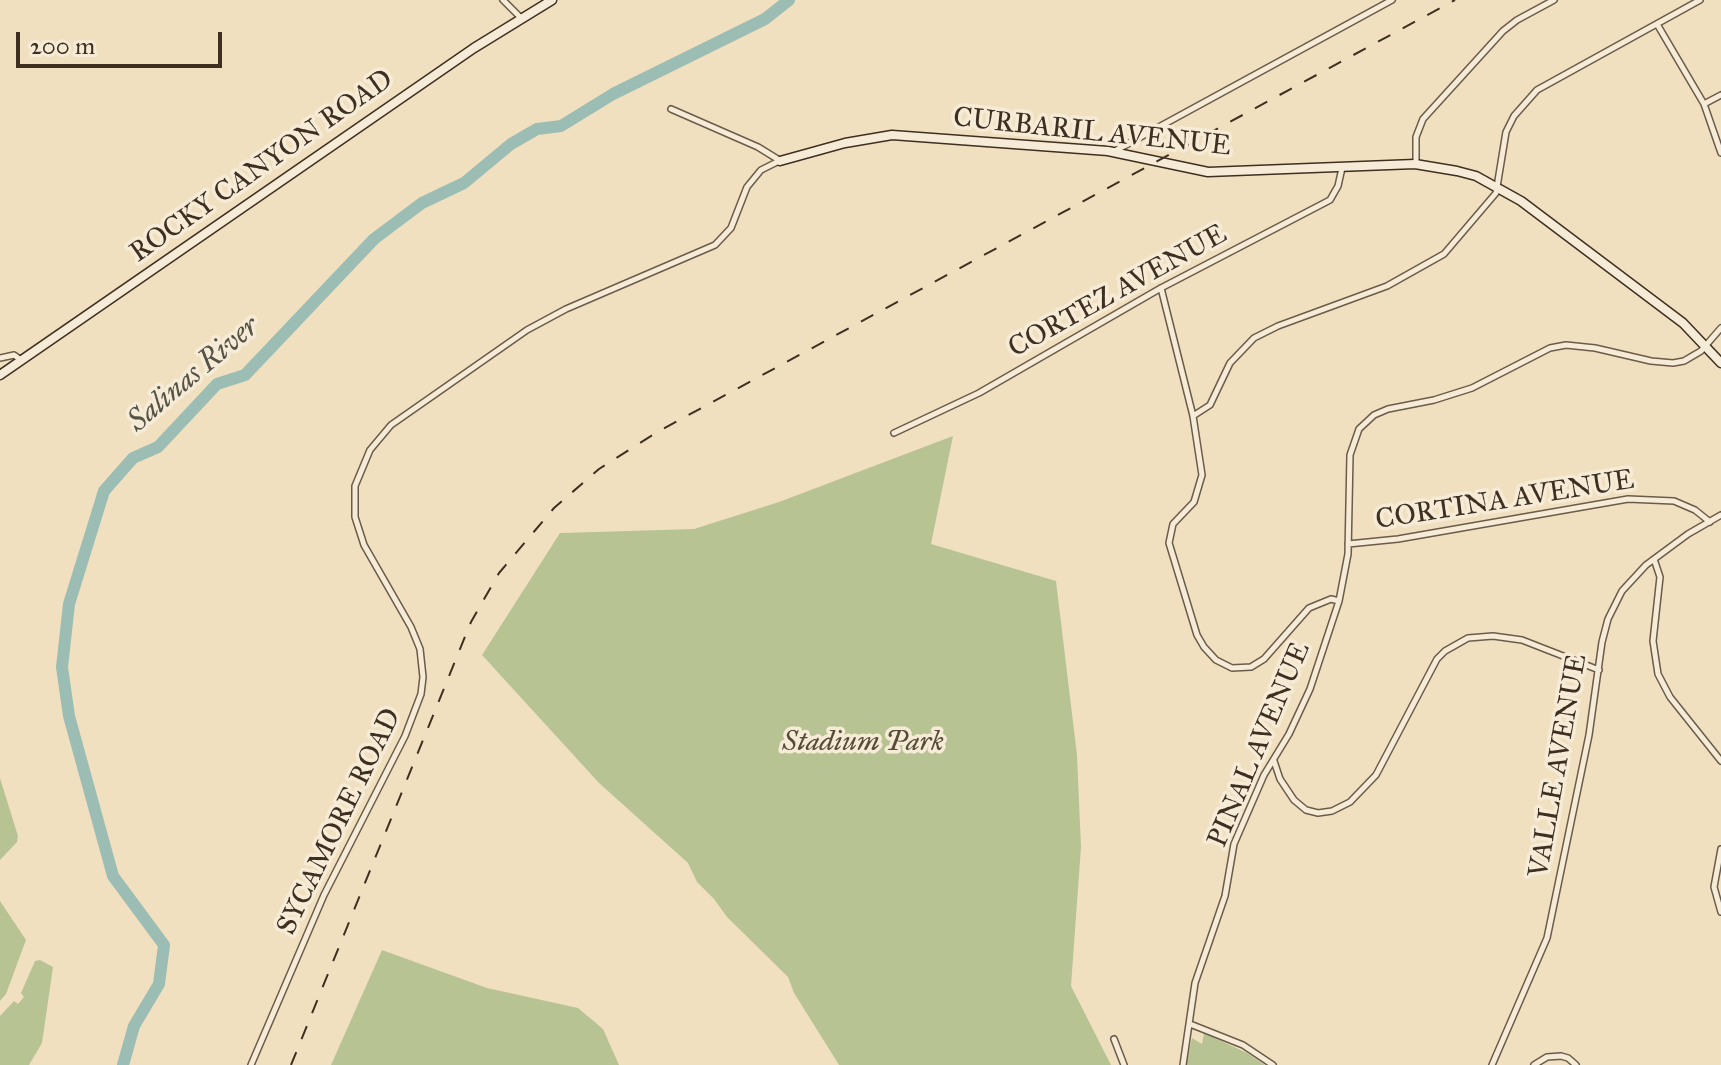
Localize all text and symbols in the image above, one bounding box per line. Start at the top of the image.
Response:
scale bar [20,16,226,66]
text: 200 m [30,31,95,61]
street label: ROCKY CANYON ROAD [124,63,400,271]
street label: CURBARIL AVENUE [952,102,1232,164]
street label: CORTEZ AVENUE [1003,218,1233,366]
water label: Salinas River [121,309,267,441]
street label: CORTINA AVENUE [1373,464,1637,538]
street label: PINAL AVENUE [1202,637,1318,853]
street label: VALLE AVENUE [1523,652,1595,880]
street label: SYCAMORE ROAD [271,703,409,941]
park label: Stadium Park [782,726,944,760]

